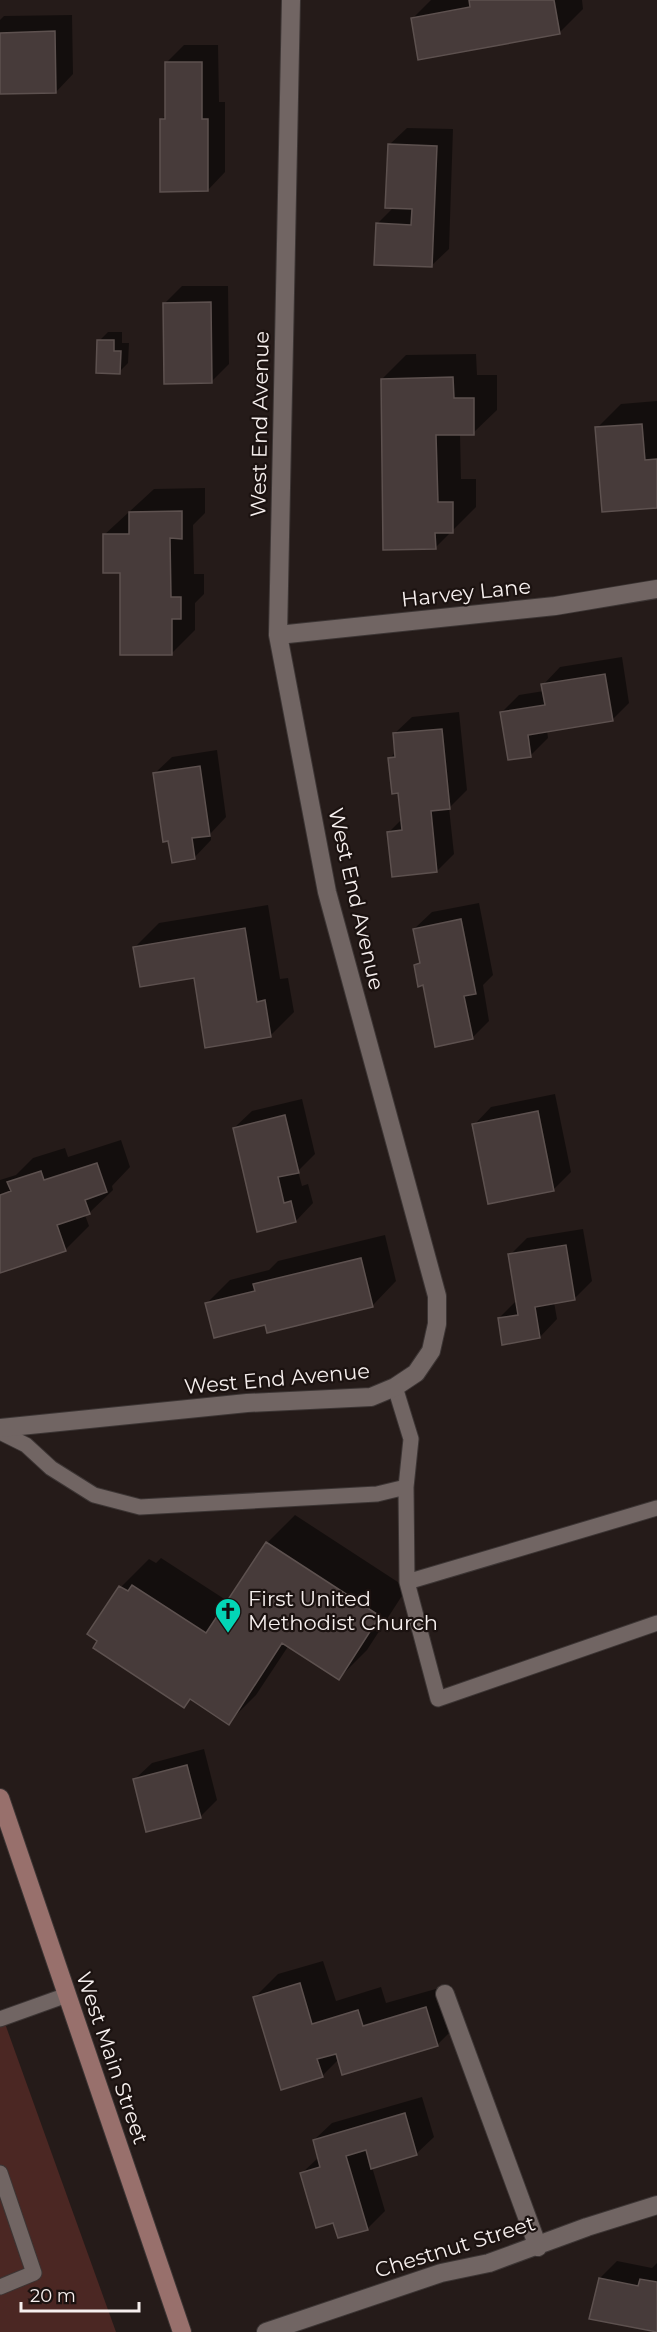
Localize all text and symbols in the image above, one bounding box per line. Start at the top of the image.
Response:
street label: West End Avenue [245,331,274,517]
street label: Harvey Lane [400,573,532,612]
street label: West End Avenue [323,805,390,992]
street label: West End Avenue [183,1358,371,1399]
place label: First United Methodist Church [248,1586,438,1635]
church icon: First United Methodist Church [213,1596,243,1634]
street label: West Main Street [71,1968,154,2147]
street label: Chestnut Street [372,2210,538,2283]
scale bar [21,2275,140,2313]
text: 20 m [30,2285,76,2307]

